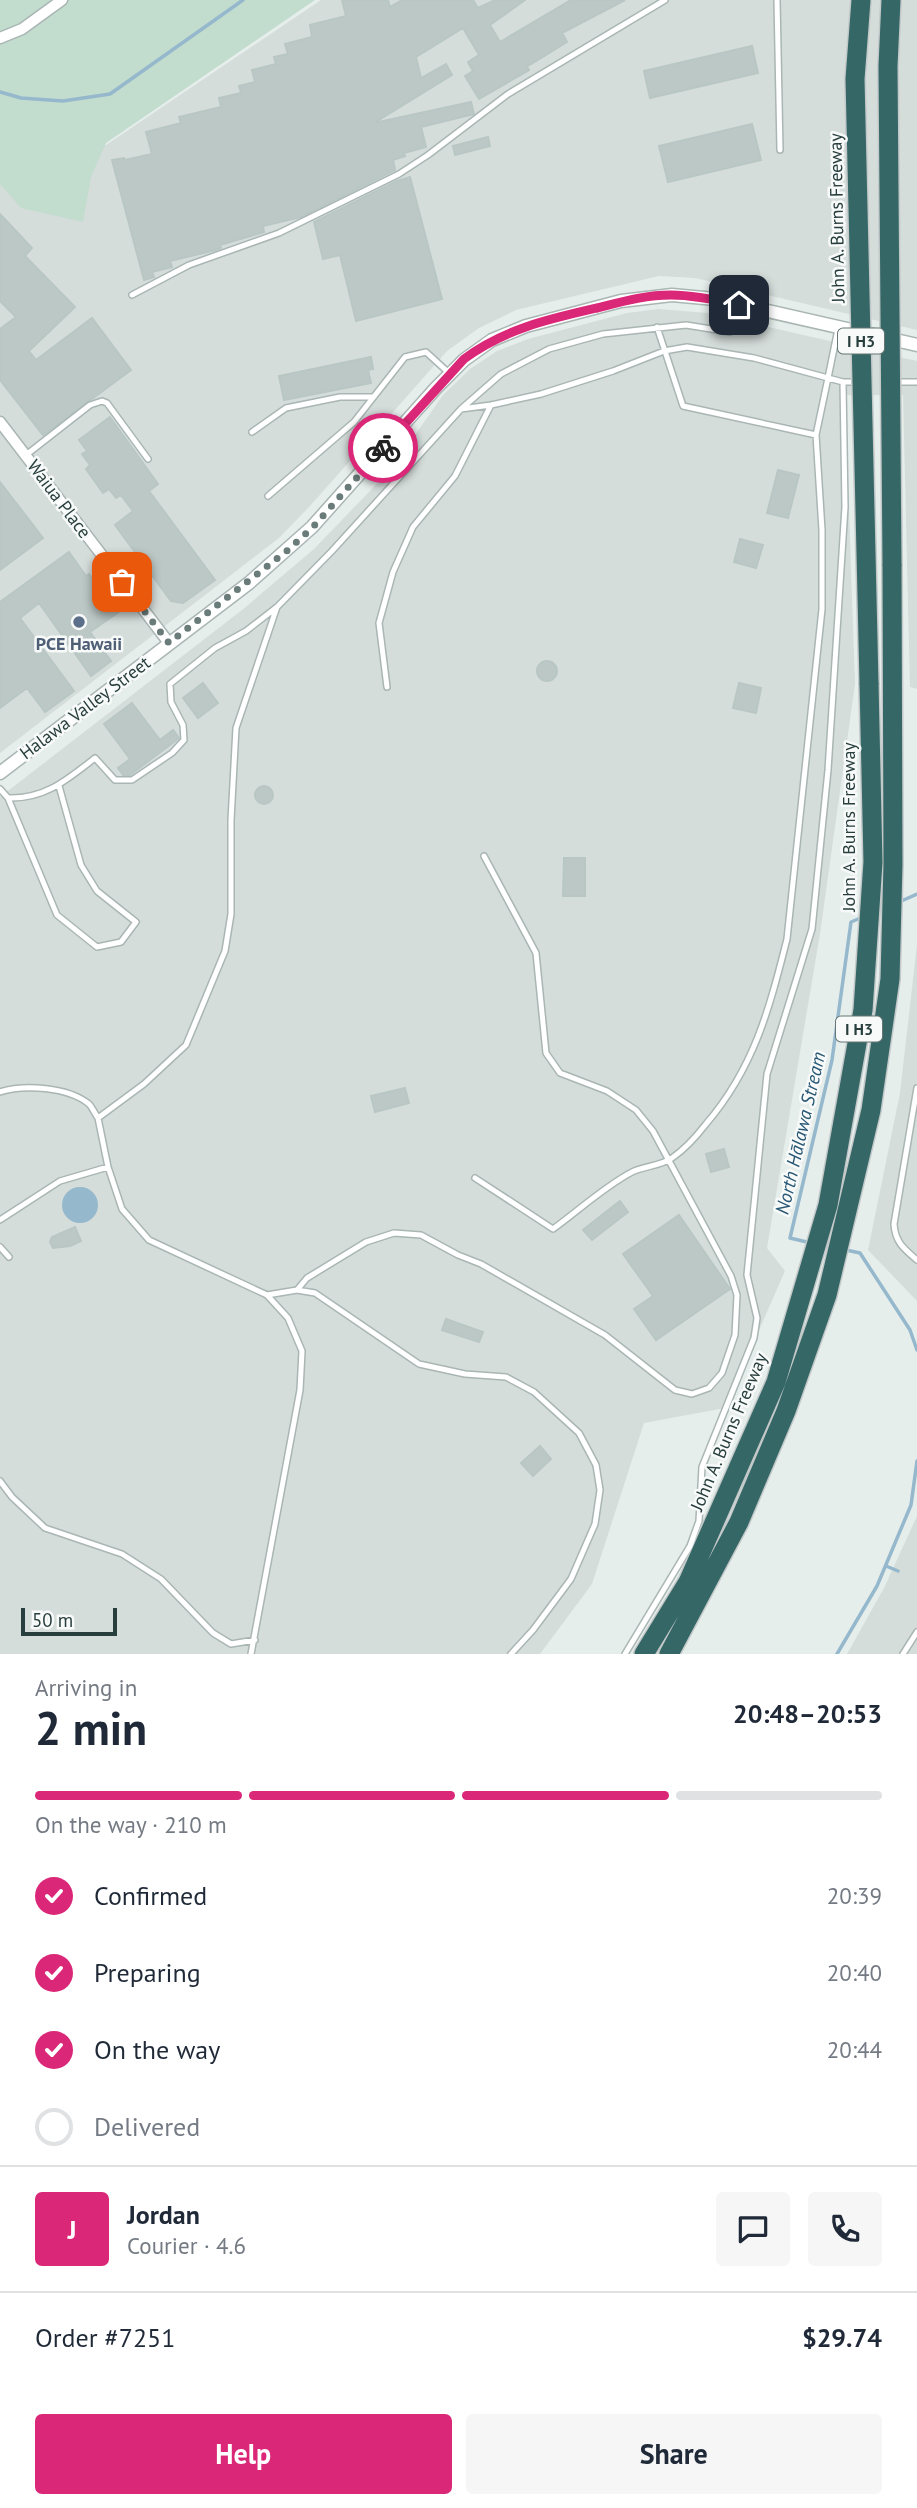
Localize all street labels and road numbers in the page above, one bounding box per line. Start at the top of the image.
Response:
street label: John A. Burns Freeway [824,132,849,304]
road number: I H3 [838,328,884,354]
street label: Waiua Place [22,455,96,543]
street label: Halawa Valley Street [15,651,155,764]
street label: John A. Burns Freeway [837,742,860,913]
road number: I H3 [836,1016,882,1042]
street label: John A. Burns Freeway [684,1349,772,1515]

